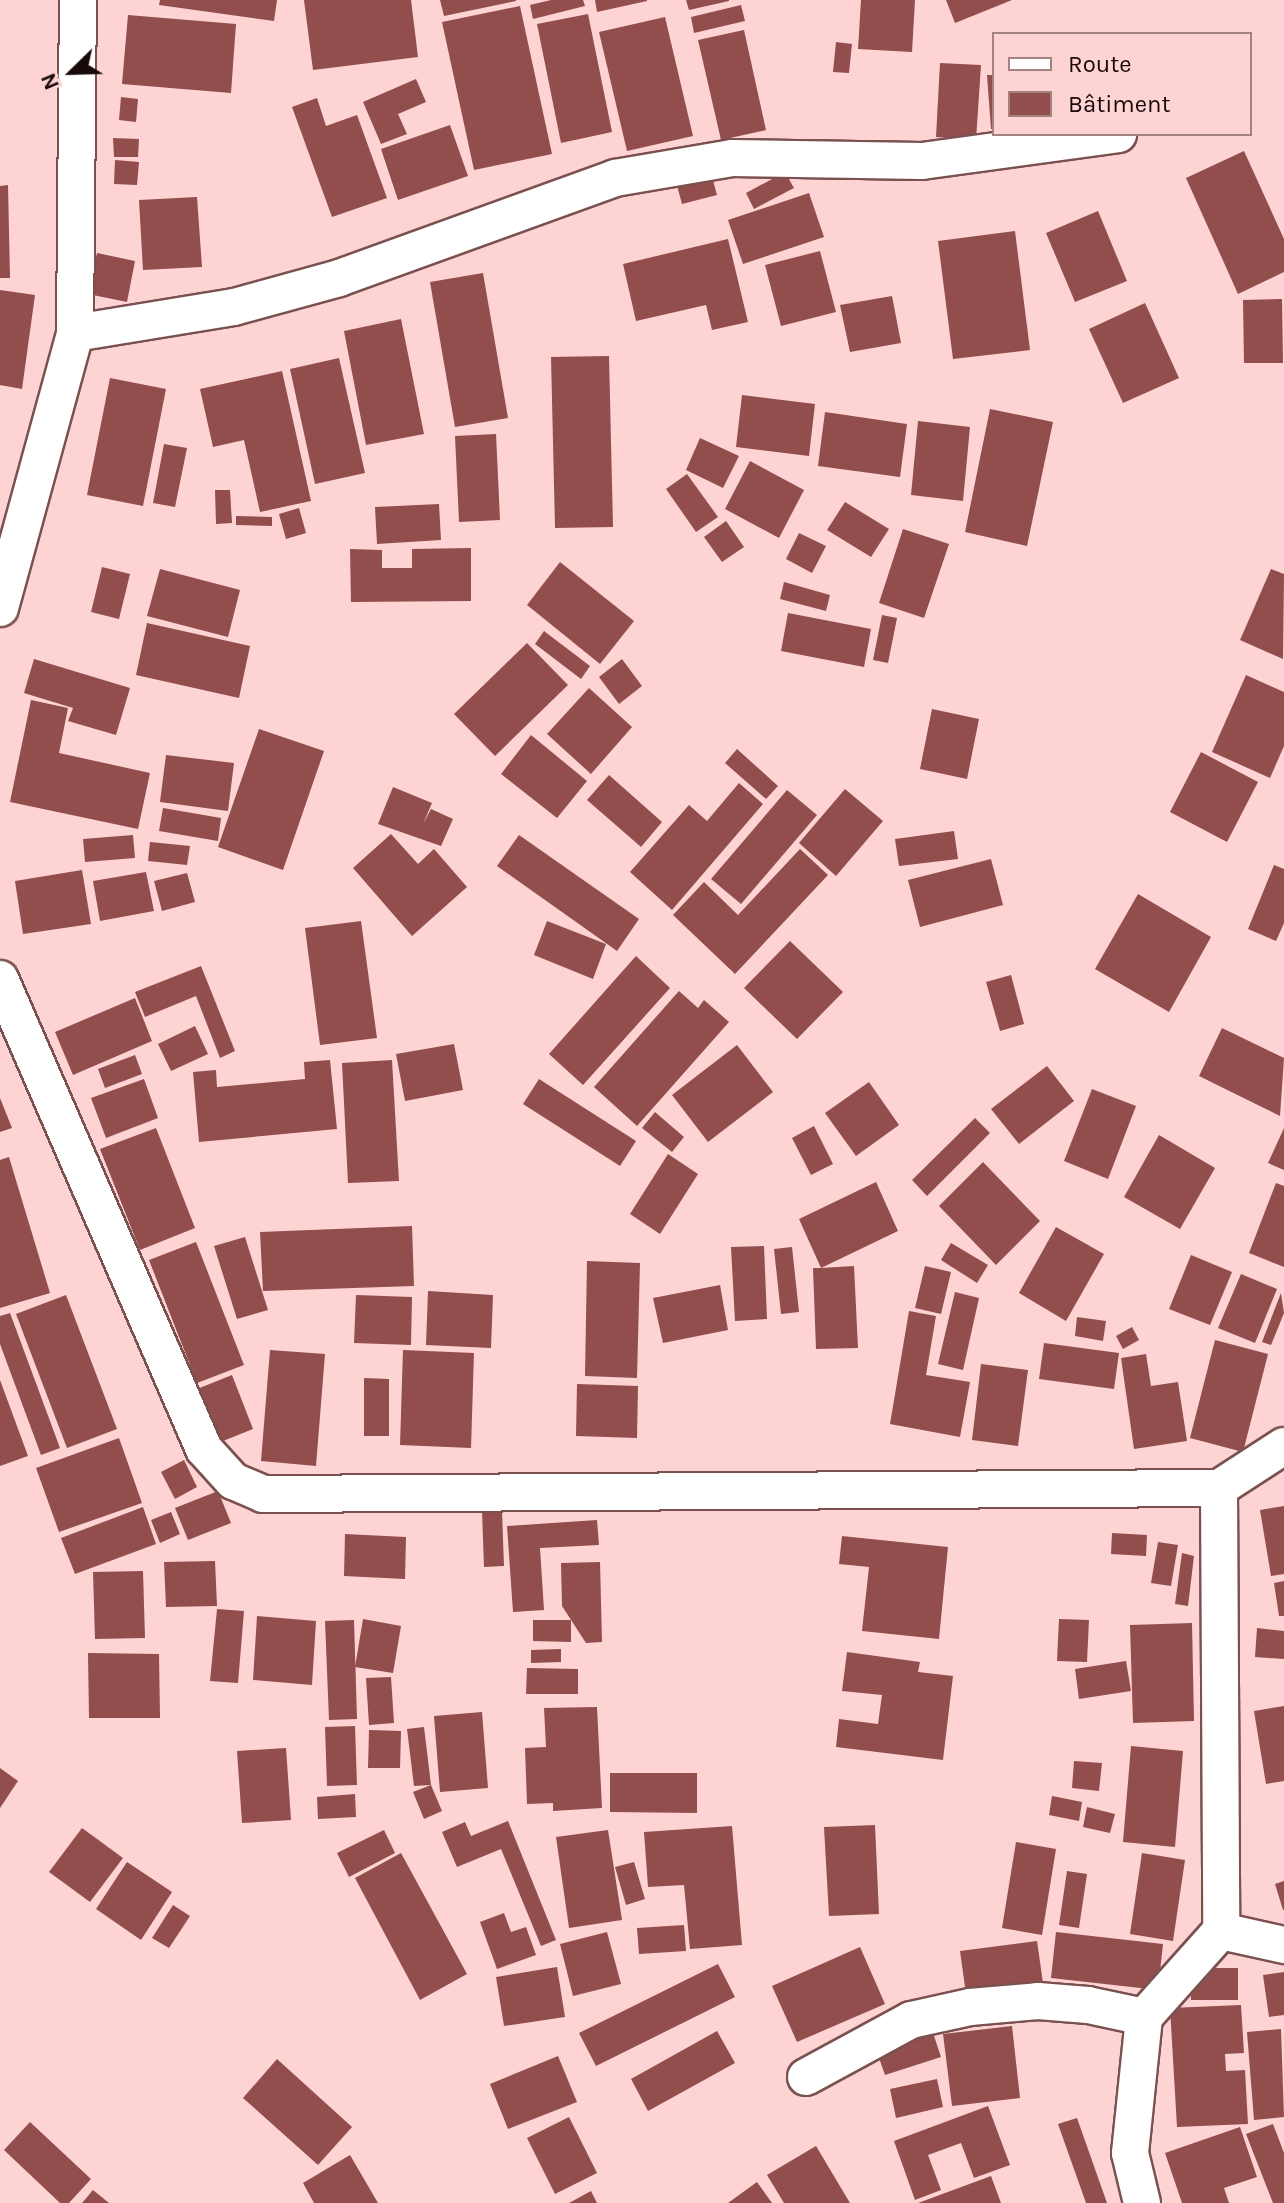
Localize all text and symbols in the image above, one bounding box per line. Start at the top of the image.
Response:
north arrow [32,32,112,112]
legend [992,32,1252,136]
text: Route [1068,50,1132,78]
text: N [35,69,65,94]
text: Bâtiment [1068,90,1171,118]

